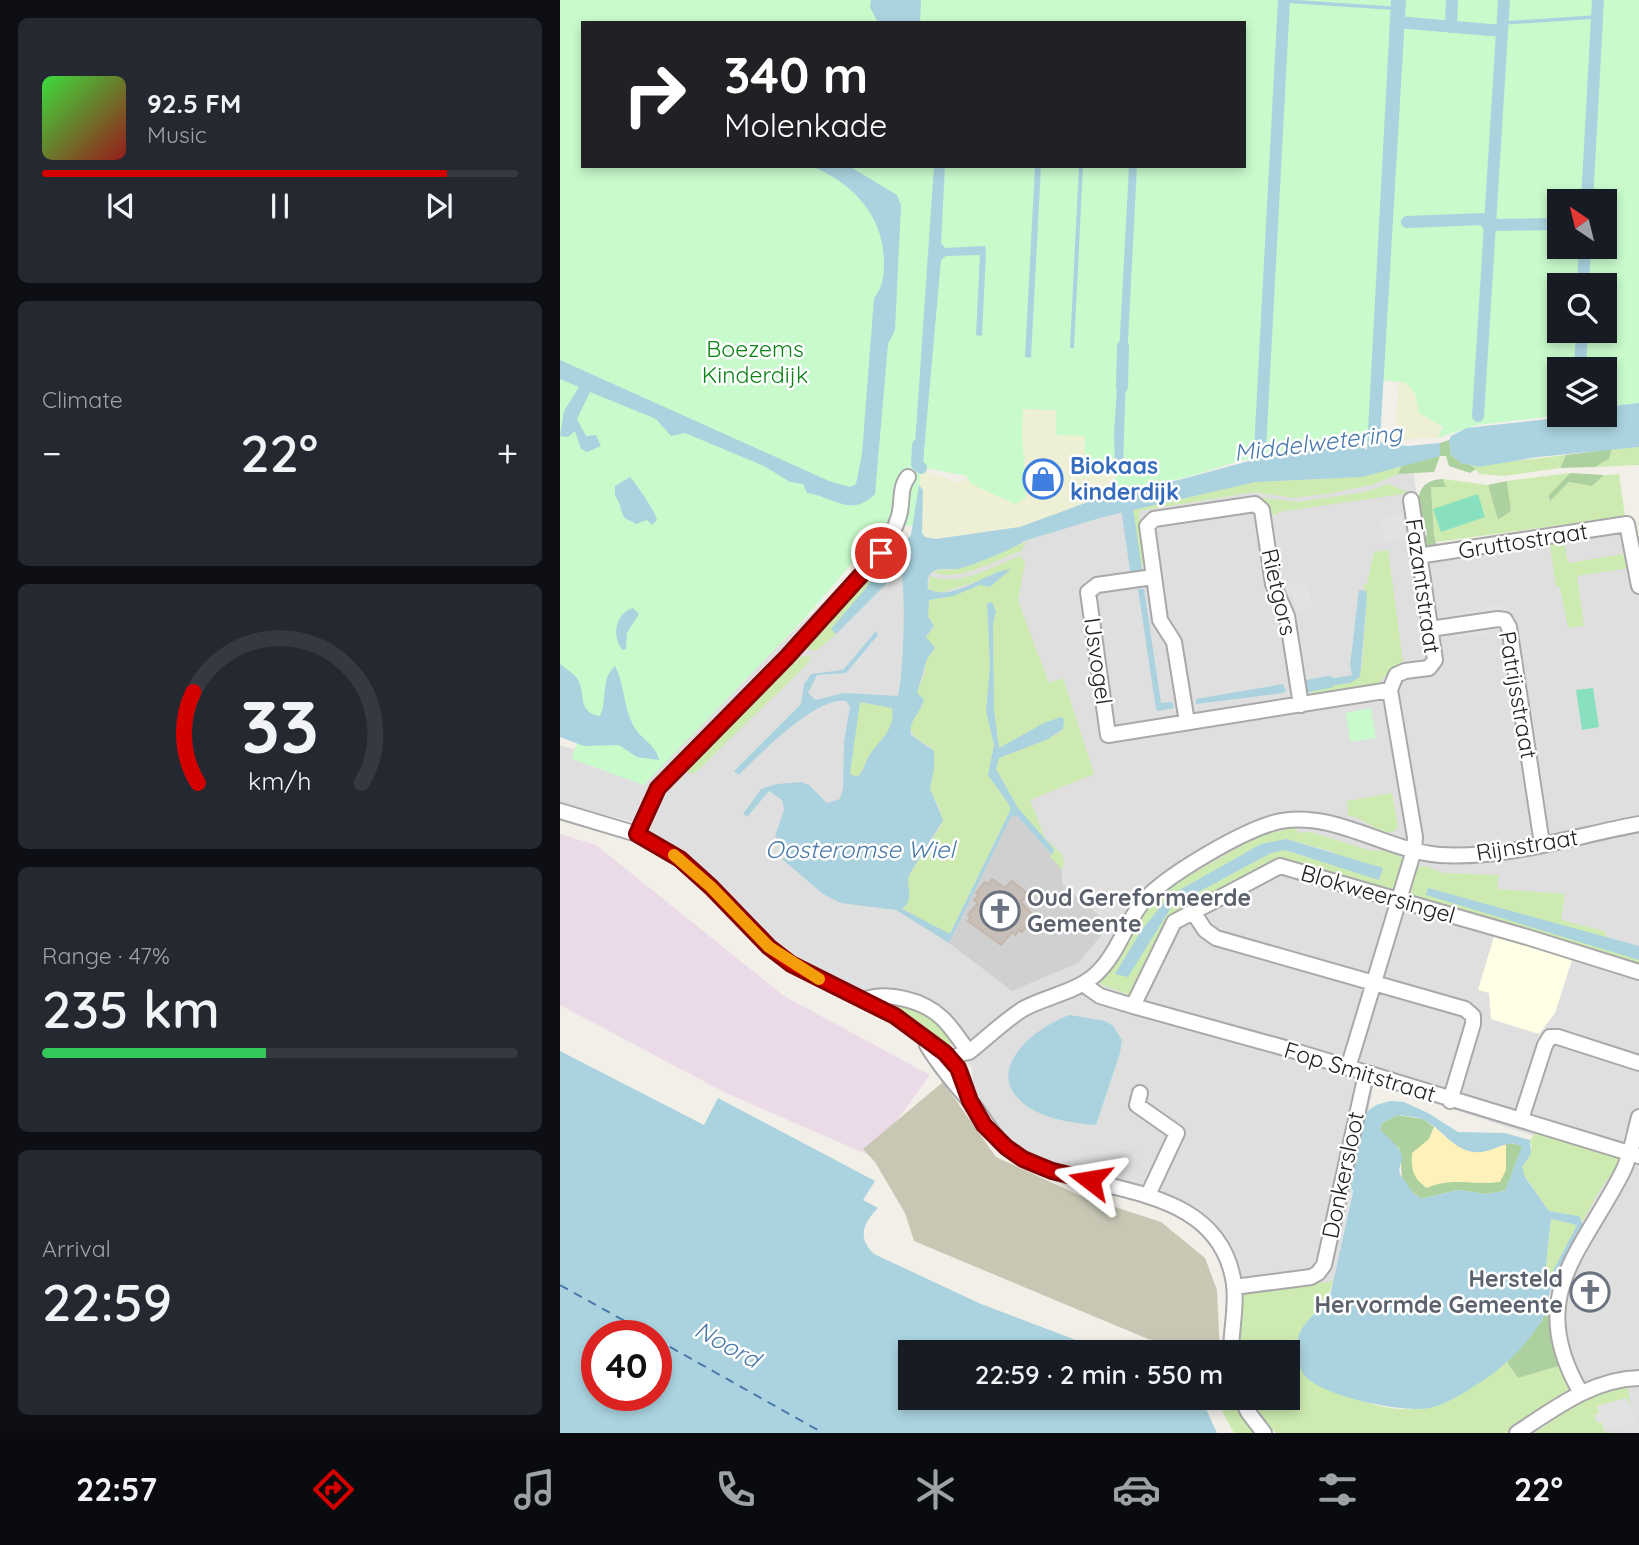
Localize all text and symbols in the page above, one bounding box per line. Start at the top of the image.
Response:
text: 340 m [724,44,868,105]
icon: right [609,49,700,140]
text: 92.5 FM [147,87,241,120]
text: Molenkade [724,105,887,145]
text: Music [147,120,207,149]
icon: previous [102,187,140,225]
icon: pause [261,187,299,225]
icon: next [420,187,458,225]
north arrow [1547,189,1617,259]
map controls [1547,189,1617,427]
button: search [1547,273,1617,343]
park label: Boezems Kinderdijk [702,334,808,389]
button: layers [1547,357,1617,427]
text: Climate [42,385,123,414]
water label: Middelwetering [1232,417,1406,467]
text: 22° [240,420,318,485]
text: − [42,429,62,477]
text: + [497,429,518,477]
place label: Biokaas kinderdijk [1070,451,1179,506]
shop icon: Biokaas kinderdijk [1022,458,1064,500]
street label: Gruttostraat [1456,516,1590,565]
street label: Fazantstraat [1400,517,1447,656]
pin [851,523,911,583]
icon: arrive [862,534,900,572]
street label: Rietgors [1255,546,1304,638]
street label: IJsvogel [1078,615,1119,706]
street label: Patrijsstraat [1493,629,1544,761]
text: 33 [241,680,319,771]
text: km/h [248,764,312,795]
street label: Rijnstraat [1474,822,1580,867]
water label: Oosteromse Wiel [765,834,957,864]
street label: Blokweersingel [1297,858,1459,929]
place label: Oud Gereformeerde Gemeente [1027,883,1251,938]
church icon: Oud Gereformeerde Gemeente [979,890,1021,932]
text: Range · 47% [42,941,170,970]
text: 235 km [42,976,220,1041]
street label: Fop Smitstraat [1281,1035,1440,1108]
street label: Donkersloot [1315,1109,1370,1241]
position arrow [1053,1143,1127,1217]
text: Arrival [42,1234,111,1263]
place label: Hersteld Hervormde Gemeente [1314,1264,1563,1319]
text: 22:59 [42,1269,172,1334]
church icon: Hersteld Hervormde Gemeente [1569,1271,1611,1313]
water label: Noord [690,1314,768,1376]
speed limit sign: 40 [581,1320,672,1411]
text: 22:59 · 2 min · 550 m [975,1358,1223,1391]
icon: directions [309,1465,358,1514]
icon: music [510,1465,559,1514]
icon: phone [711,1465,760,1514]
icon: climate [911,1465,960,1514]
icon: car [1112,1465,1161,1514]
icon: filters [1313,1465,1362,1514]
text: 22:57 [76,1469,157,1509]
text: 22° [1514,1469,1563,1509]

